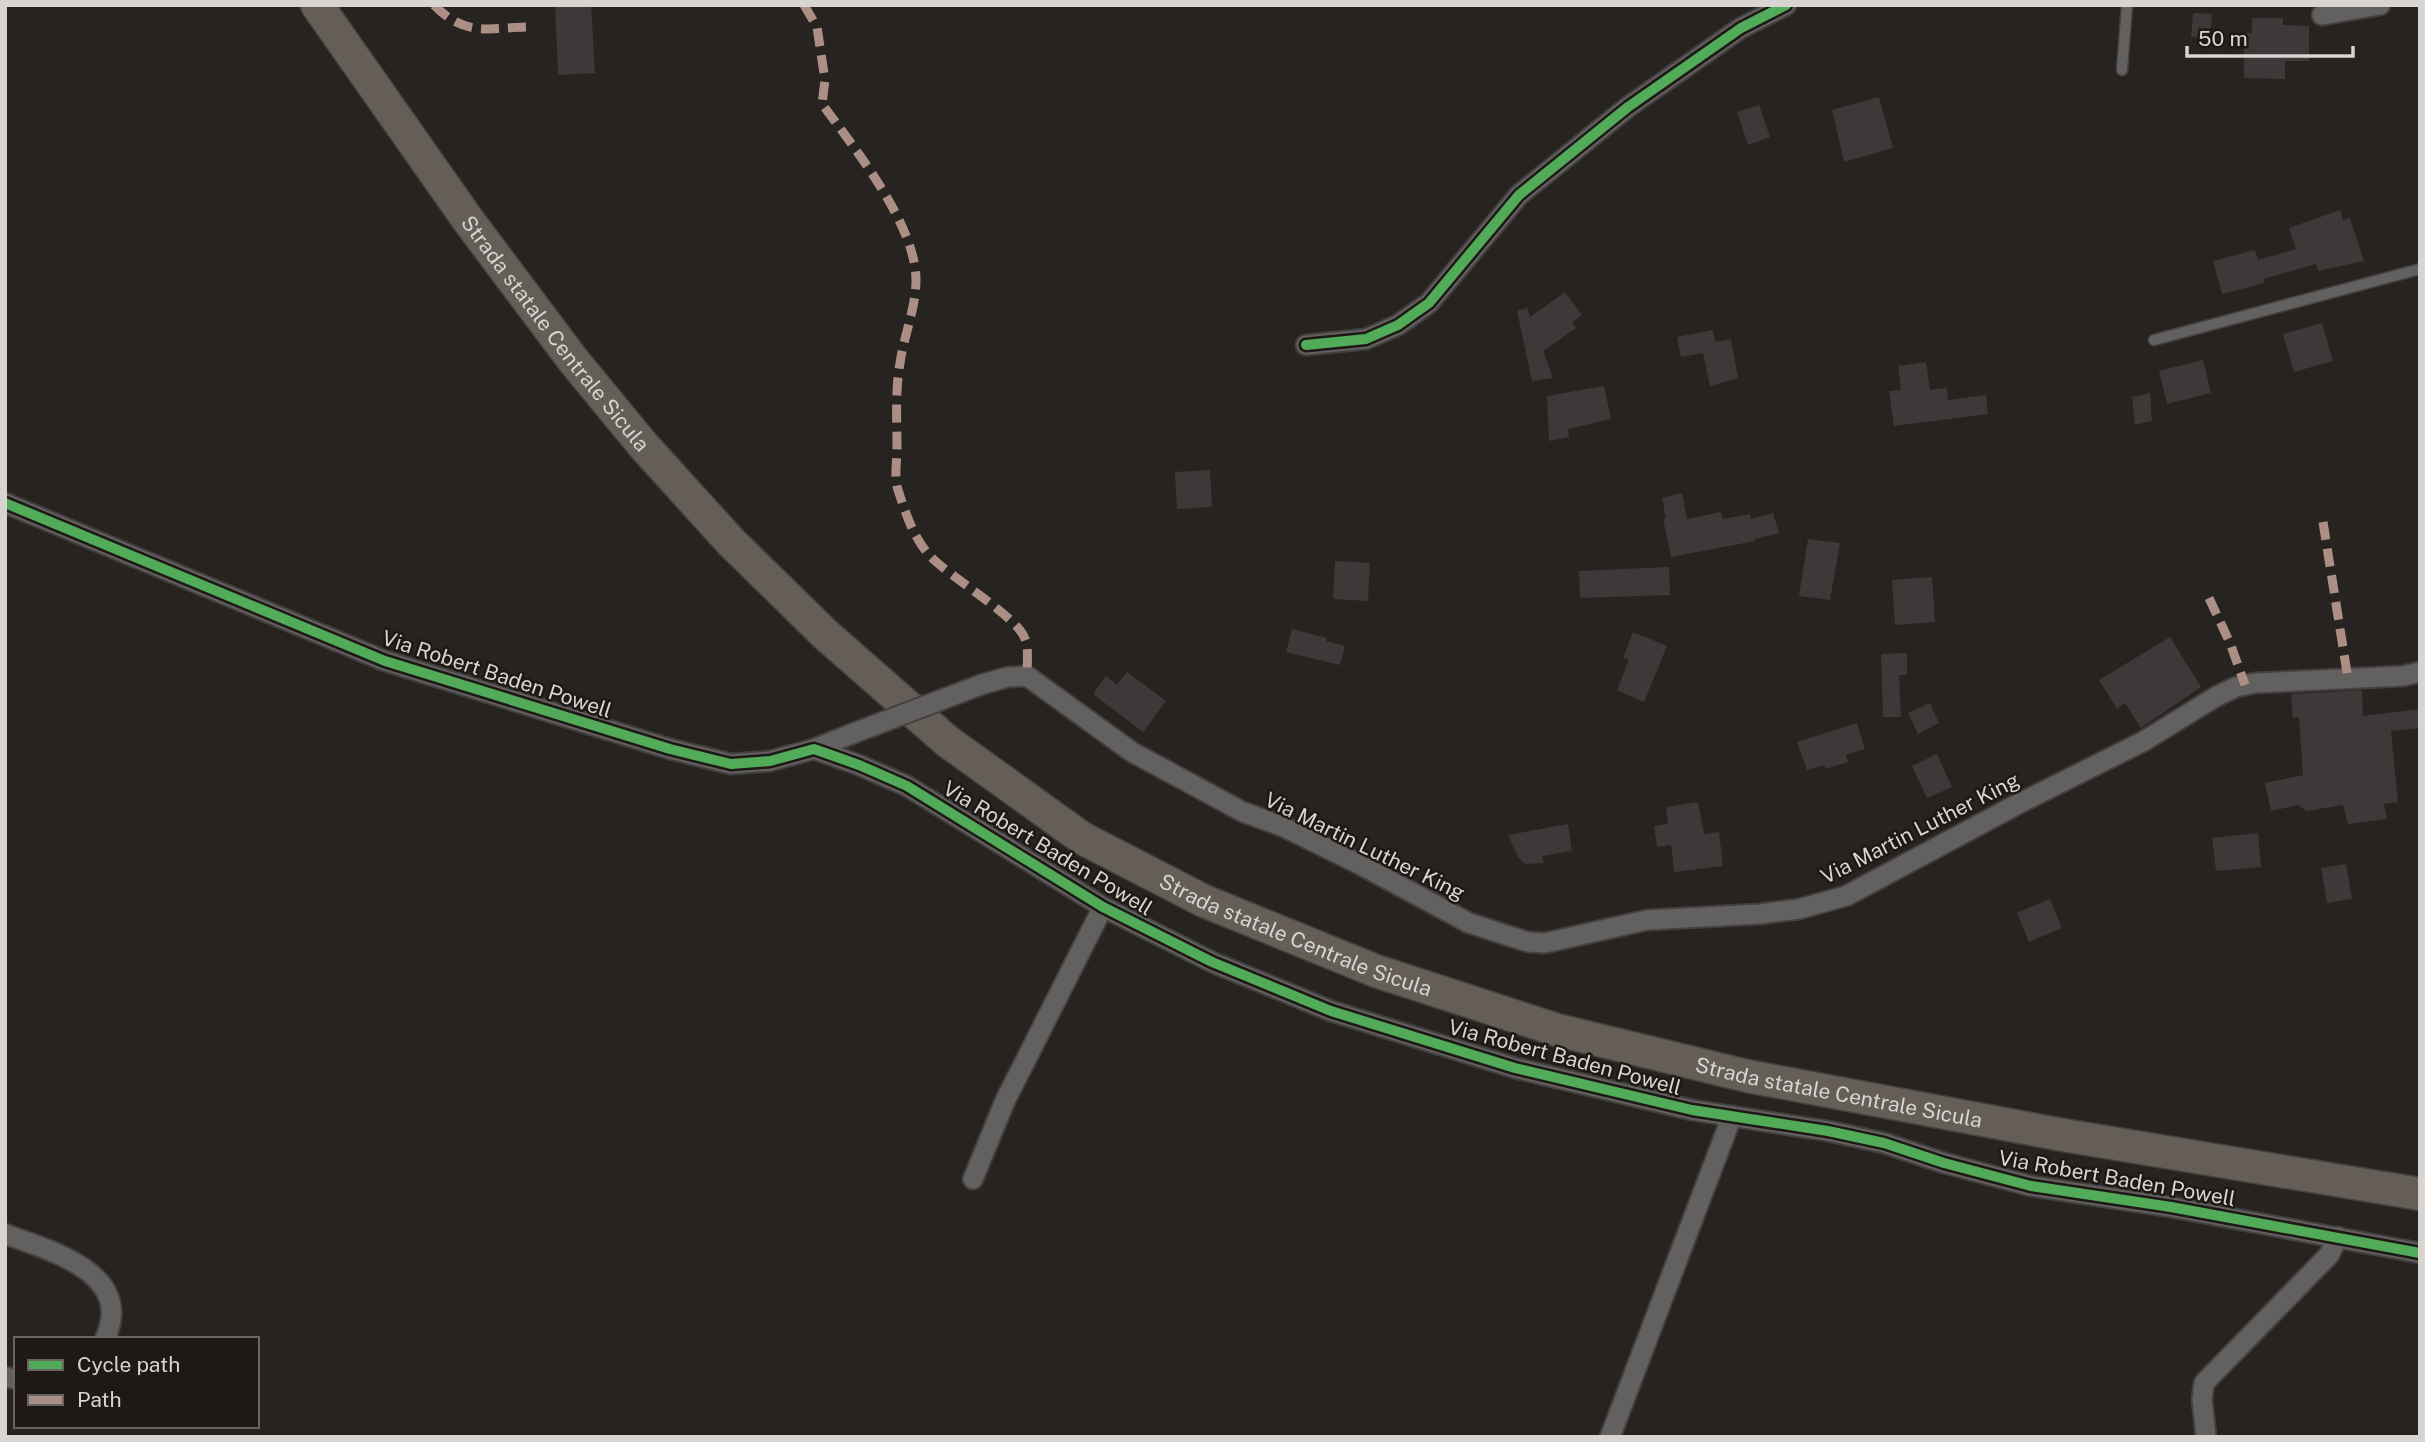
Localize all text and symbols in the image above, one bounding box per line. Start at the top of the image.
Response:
scale bar [2187,14,2353,58]
text: 50 m [2198,26,2248,51]
street label: Strada statale Centrale Sicula [456,210,655,456]
street label: Via Robert Baden Powell [379,625,615,723]
street label: Via Martin Luther King [1817,767,2023,889]
street label: Via Robert Baden Powell [939,775,1157,921]
street label: Via Martin Luther King [1261,787,1469,905]
street label: Strada statale Centrale Sicula [1155,868,1435,1001]
street label: Via Robert Baden Powell [1446,1014,1684,1100]
street label: Strada statale Centrale Sicula [1693,1051,1984,1132]
street label: Via Robert Baden Powell [1997,1145,2237,1211]
legend [14,1337,259,1428]
text: Cycle path [77,1352,180,1377]
text: Path [77,1387,122,1412]

